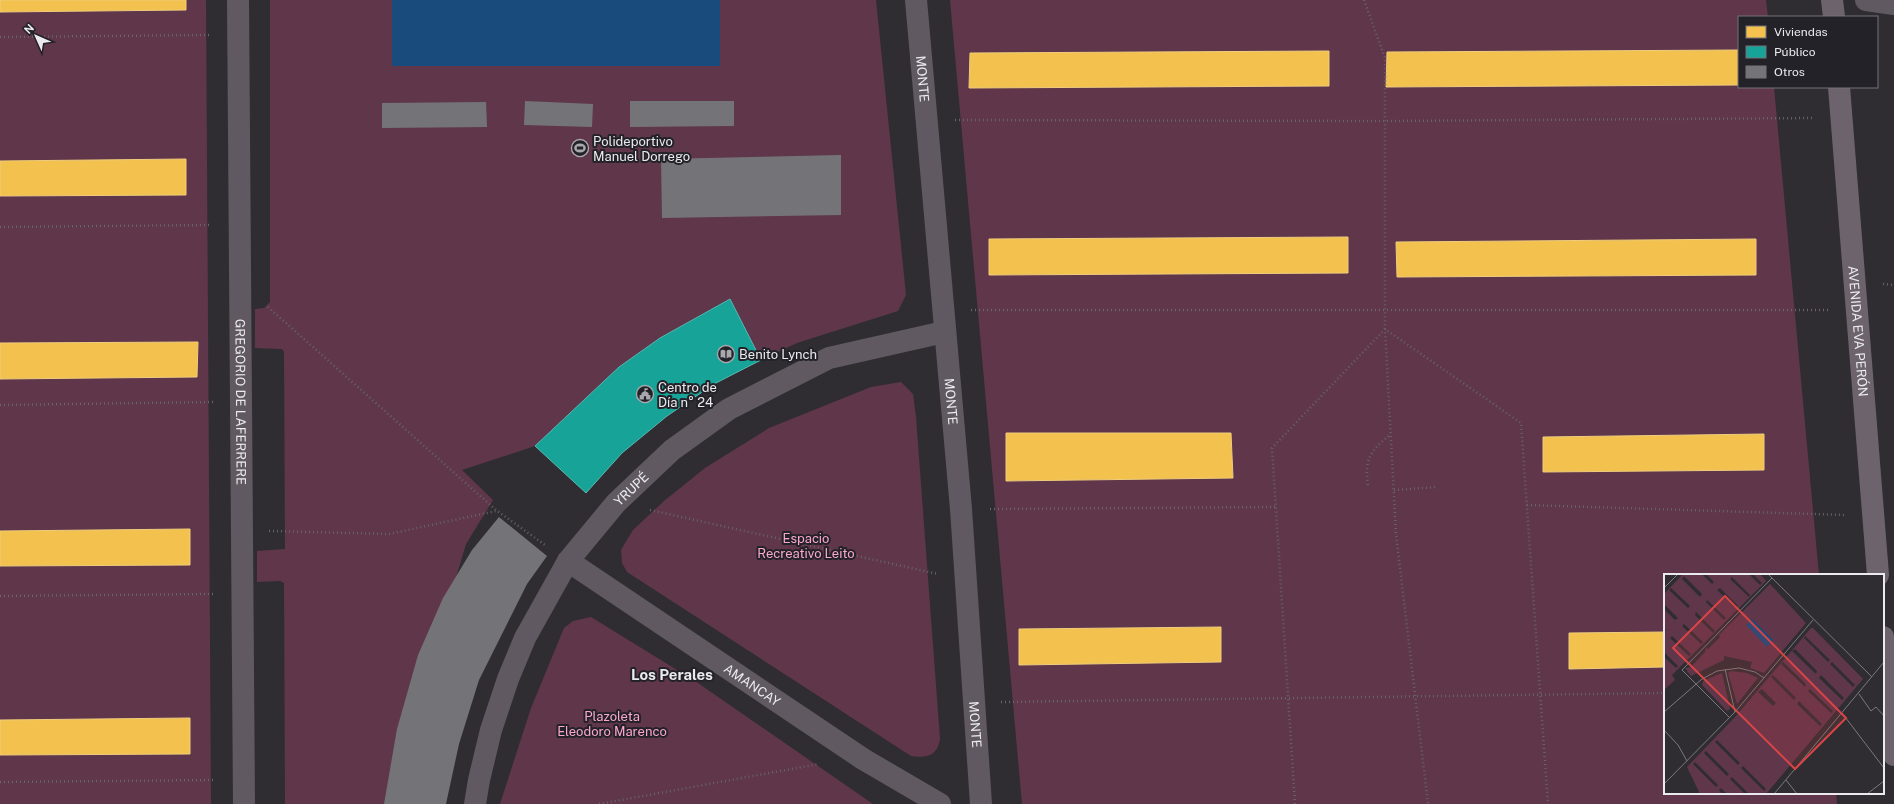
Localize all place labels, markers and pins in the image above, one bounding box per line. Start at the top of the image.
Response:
place label: Polideportivo Manuel Dorrego [593,134,690,164]
sports icon: Polideportivo Manuel Dorrego [570,138,590,158]
library icon: Benito Lynch [716,344,736,364]
place label: Benito Lynch [739,347,817,362]
place label: Centro de Día n° 24 [658,380,717,410]
public building icon: Centro de Día n° 24 [635,384,655,404]

